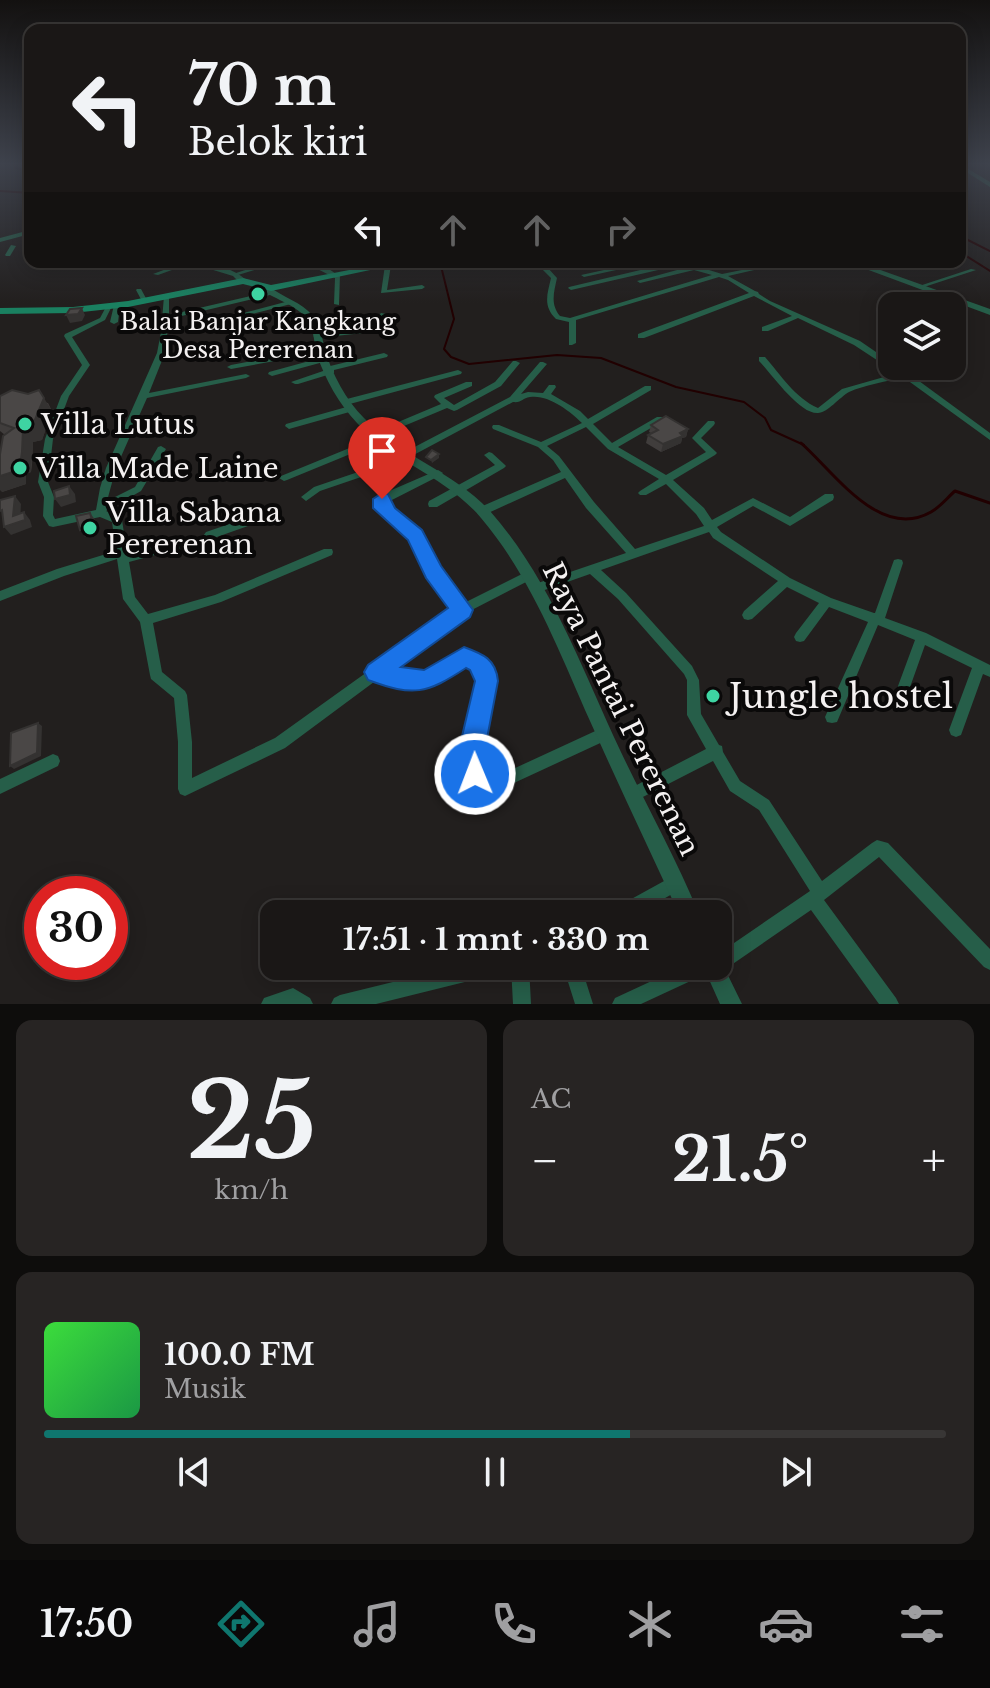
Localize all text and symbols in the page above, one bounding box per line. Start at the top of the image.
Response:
text: 70 m [188,51,336,120]
icon: left [56,56,160,160]
text: Belok kiri [188,120,367,165]
icon: left [347,208,391,252]
icon: ahead [431,208,475,252]
icon: ahead [515,208,559,252]
icon: right [599,208,643,252]
marker: Balai Banjar Kangkang Desa Pererenan [249,285,267,303]
map controls [878,292,966,380]
button: layers [878,292,966,380]
place label: Balai Banjar Kangkang Desa Pererenan [120,307,397,364]
place label: Villa Lutus [40,407,195,442]
marker: Villa Lutus [16,415,34,433]
pin [348,417,416,499]
icon: arrive [360,429,404,473]
place label: Villa Made Laine [35,451,278,486]
marker: Villa Made Laine [11,459,29,477]
place label: Villa Sabana Pererenan [105,495,281,562]
marker: Villa Sabana Pererenan [81,519,99,537]
street label: Raya Pantai Pererenan [535,557,707,861]
place label: Jungle hostel [725,675,953,717]
marker: Jungle hostel [704,687,722,705]
position arrow [433,732,517,816]
speed limit sign: 30 [24,876,128,980]
text: 17:51 · 1 mnt · 330 m [343,921,649,958]
text: 25 [187,1057,316,1186]
text: AC [531,1083,571,1115]
text: 21.5° [672,1123,809,1197]
text: − [531,1133,559,1188]
text: + [922,1133,946,1188]
text: km/h [215,1174,288,1206]
text: 100.0 FM [164,1336,315,1373]
text: Musik [164,1373,246,1405]
icon: previous [172,1450,216,1494]
icon: pause [473,1450,517,1494]
icon: next [774,1450,818,1494]
icon: directions [213,1596,269,1652]
icon: music [349,1596,405,1652]
icon: phone [486,1596,542,1652]
icon: climate [622,1596,678,1652]
icon: car [758,1596,814,1652]
icon: filters [894,1596,950,1652]
text: 17:50 [40,1602,133,1647]

